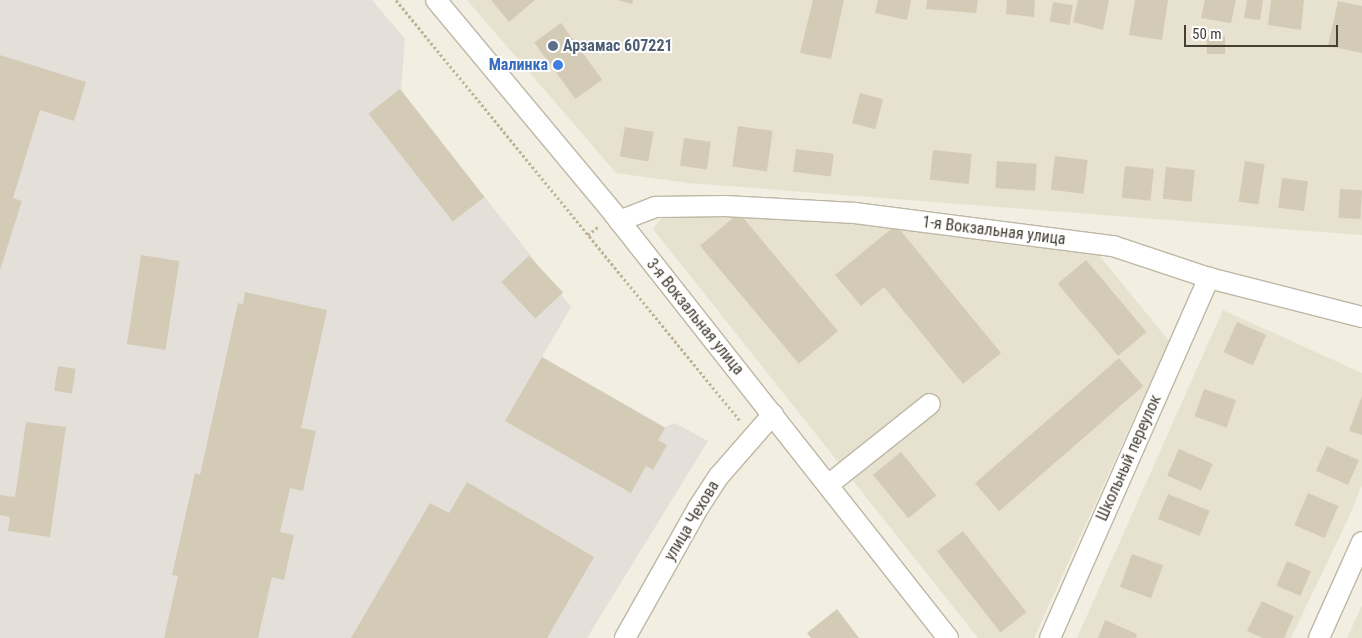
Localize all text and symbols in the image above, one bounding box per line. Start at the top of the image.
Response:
scale bar [1187,15,1341,47]
text: 50 m [1192,25,1222,43]
place label: Арзамас 607221 [563,36,673,56]
marker: Арзамас 607221 [547,40,559,52]
place label: Малинка [489,55,548,75]
marker: Малинка [552,59,564,71]
street label: 1-я Вокзальная улица [921,213,1067,249]
street label: 3-я Вокзальная улица [642,255,748,379]
street label: Школьный переулок [1093,392,1165,524]
street label: улица Чехова [661,477,723,565]

